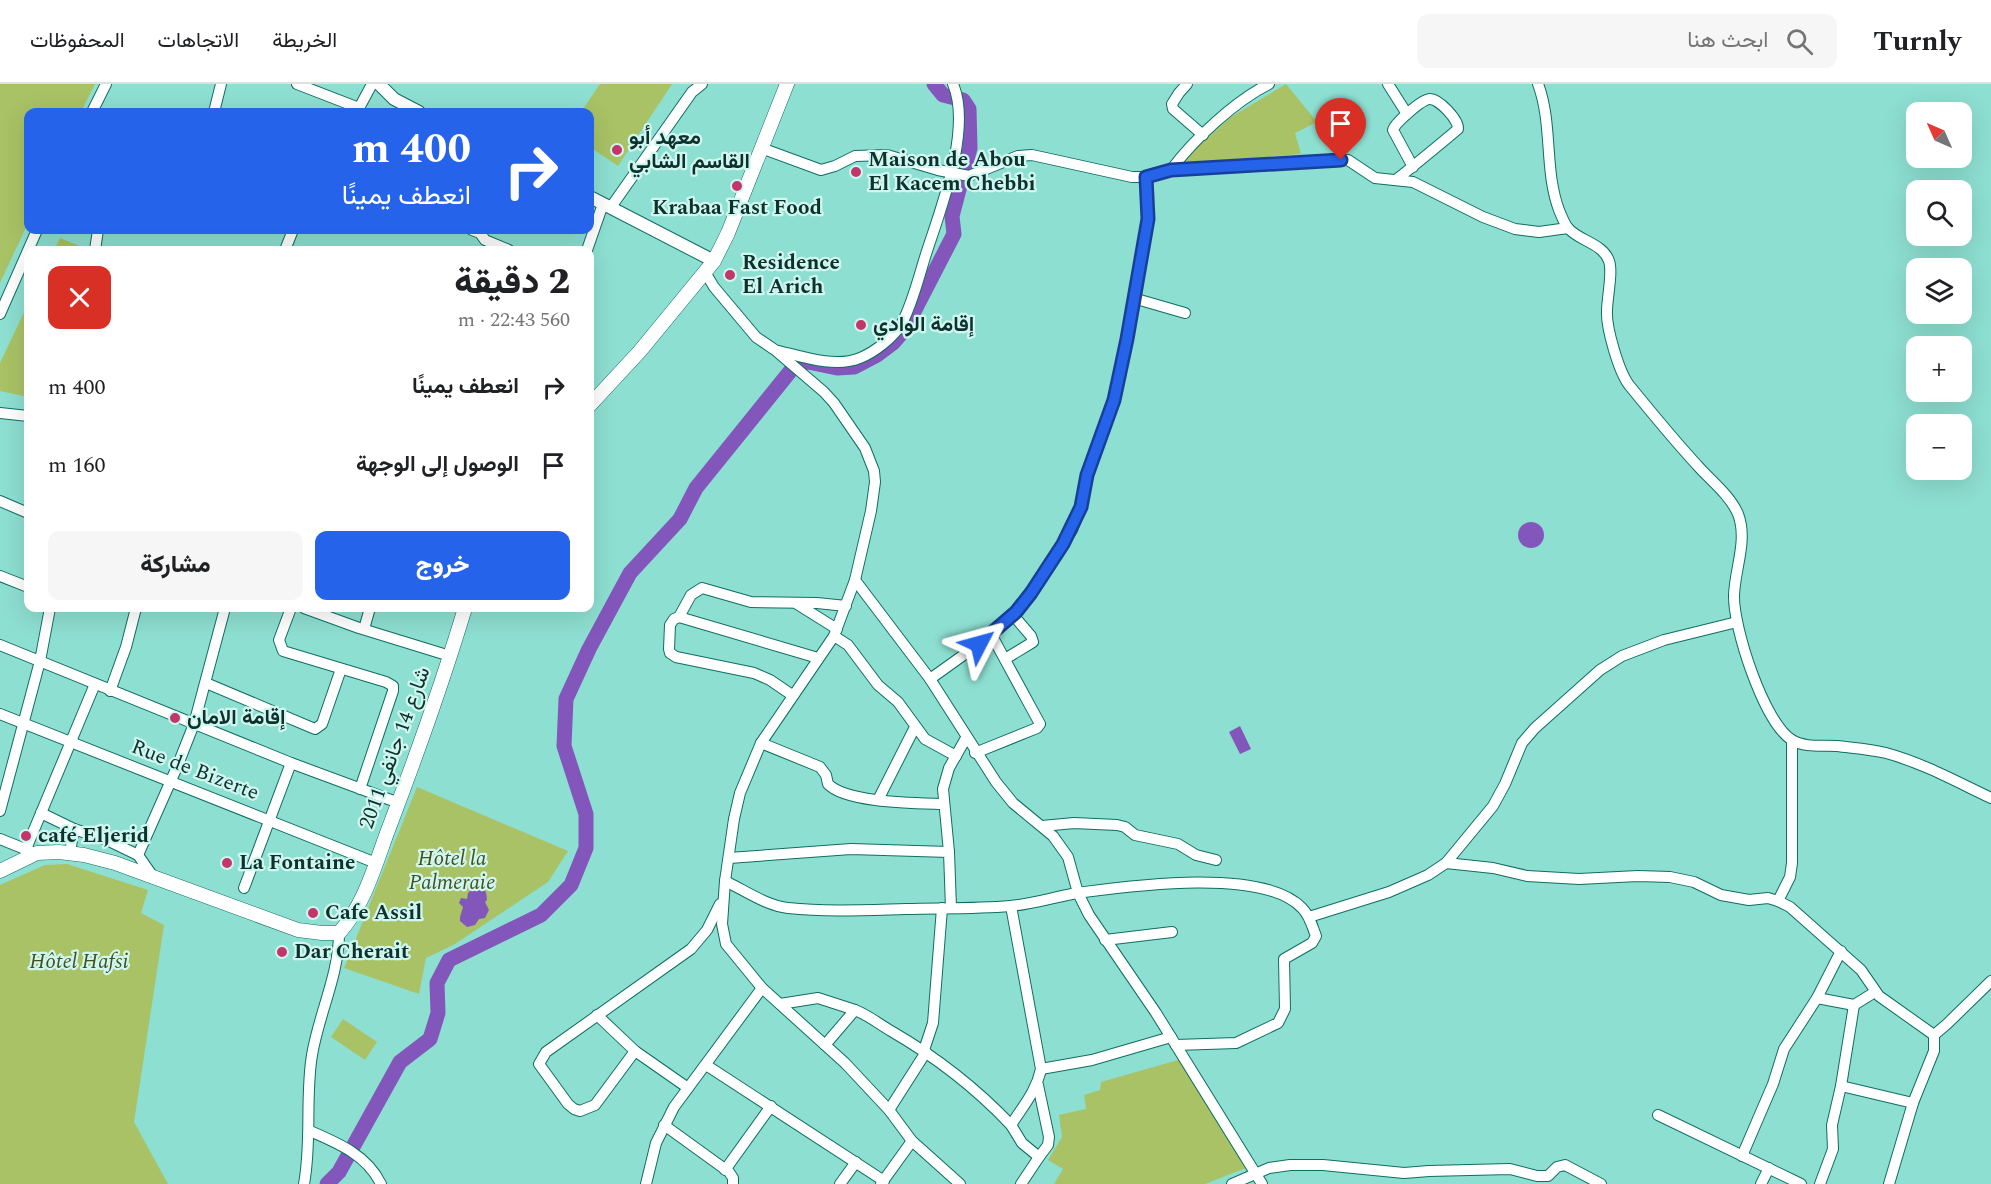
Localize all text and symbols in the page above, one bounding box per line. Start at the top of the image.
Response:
search box [1417,14,1837,68]
text: Turnly [1873,20,1961,63]
text: ابحث هنا [1687,24,1768,57]
text: المحفوظات [30,25,125,57]
text: الاتجاهات [158,25,239,57]
text: الخريطة [272,25,337,57]
icon: search [1783,25,1816,58]
pin [1315,98,1366,160]
north arrow [1906,102,1972,168]
map controls [1906,102,1972,480]
icon: arrive [1324,107,1357,140]
text: 400 m [352,118,471,181]
place label: معهد أبو القاسم الشابي [629,122,750,178]
icon: right [492,132,570,210]
marker: معهد أبو القاسم الشابي [610,143,624,157]
place label: Maison de Abou El Kacem Chebbi [868,144,1035,200]
marker: Maison de Abou El Kacem Chebbi [849,165,863,179]
text: انعطف يمينًا [342,175,471,217]
marker: Krabaa Fast Food [730,179,744,193]
button: search [1906,180,1972,246]
place label: Krabaa Fast Food [652,192,822,224]
place label: Residence El Arich [742,247,840,303]
text: 2 دقيقة [454,255,570,310]
button: layers [1906,258,1972,324]
button: close [48,266,111,329]
marker: Residence El Arich [723,268,737,282]
text: 560 m · 22:43 [458,305,570,335]
place label: إقامة الوادي [873,309,974,341]
marker: إقامة الوادي [854,318,868,332]
button: + [1906,336,1972,402]
text: انعطف يمينًا [412,370,519,403]
text: 400 m [48,371,105,404]
icon: right [537,371,570,404]
button: − [1906,414,1972,480]
text: الوصول إلى الوجهة [356,448,519,481]
text: 160 m [48,449,105,482]
icon: arrive [537,449,570,482]
button: مشاركة [48,531,303,600]
button: خروج [315,531,570,600]
position arrow [947,612,1011,676]
street label: شارع 14 جانفي 2011 [351,662,439,834]
place label: إقامة الامان [187,702,286,734]
marker: إقامة الامان [168,711,182,725]
street label: Rue de Bizerte [126,731,264,809]
place label: café Eljerid [38,820,149,852]
marker: café Eljerid [19,829,33,843]
park label: Hôtel la Palmeraie [409,843,495,899]
place label: La Fontaine [239,847,355,879]
marker: La Fontaine [220,856,234,870]
place label: Cafe Assil [325,897,422,929]
marker: Cafe Assil [306,906,320,920]
place label: Dar Cherait [294,936,409,968]
marker: Dar Cherait [275,945,289,959]
park label: Hôtel Hafsi [29,946,129,978]

